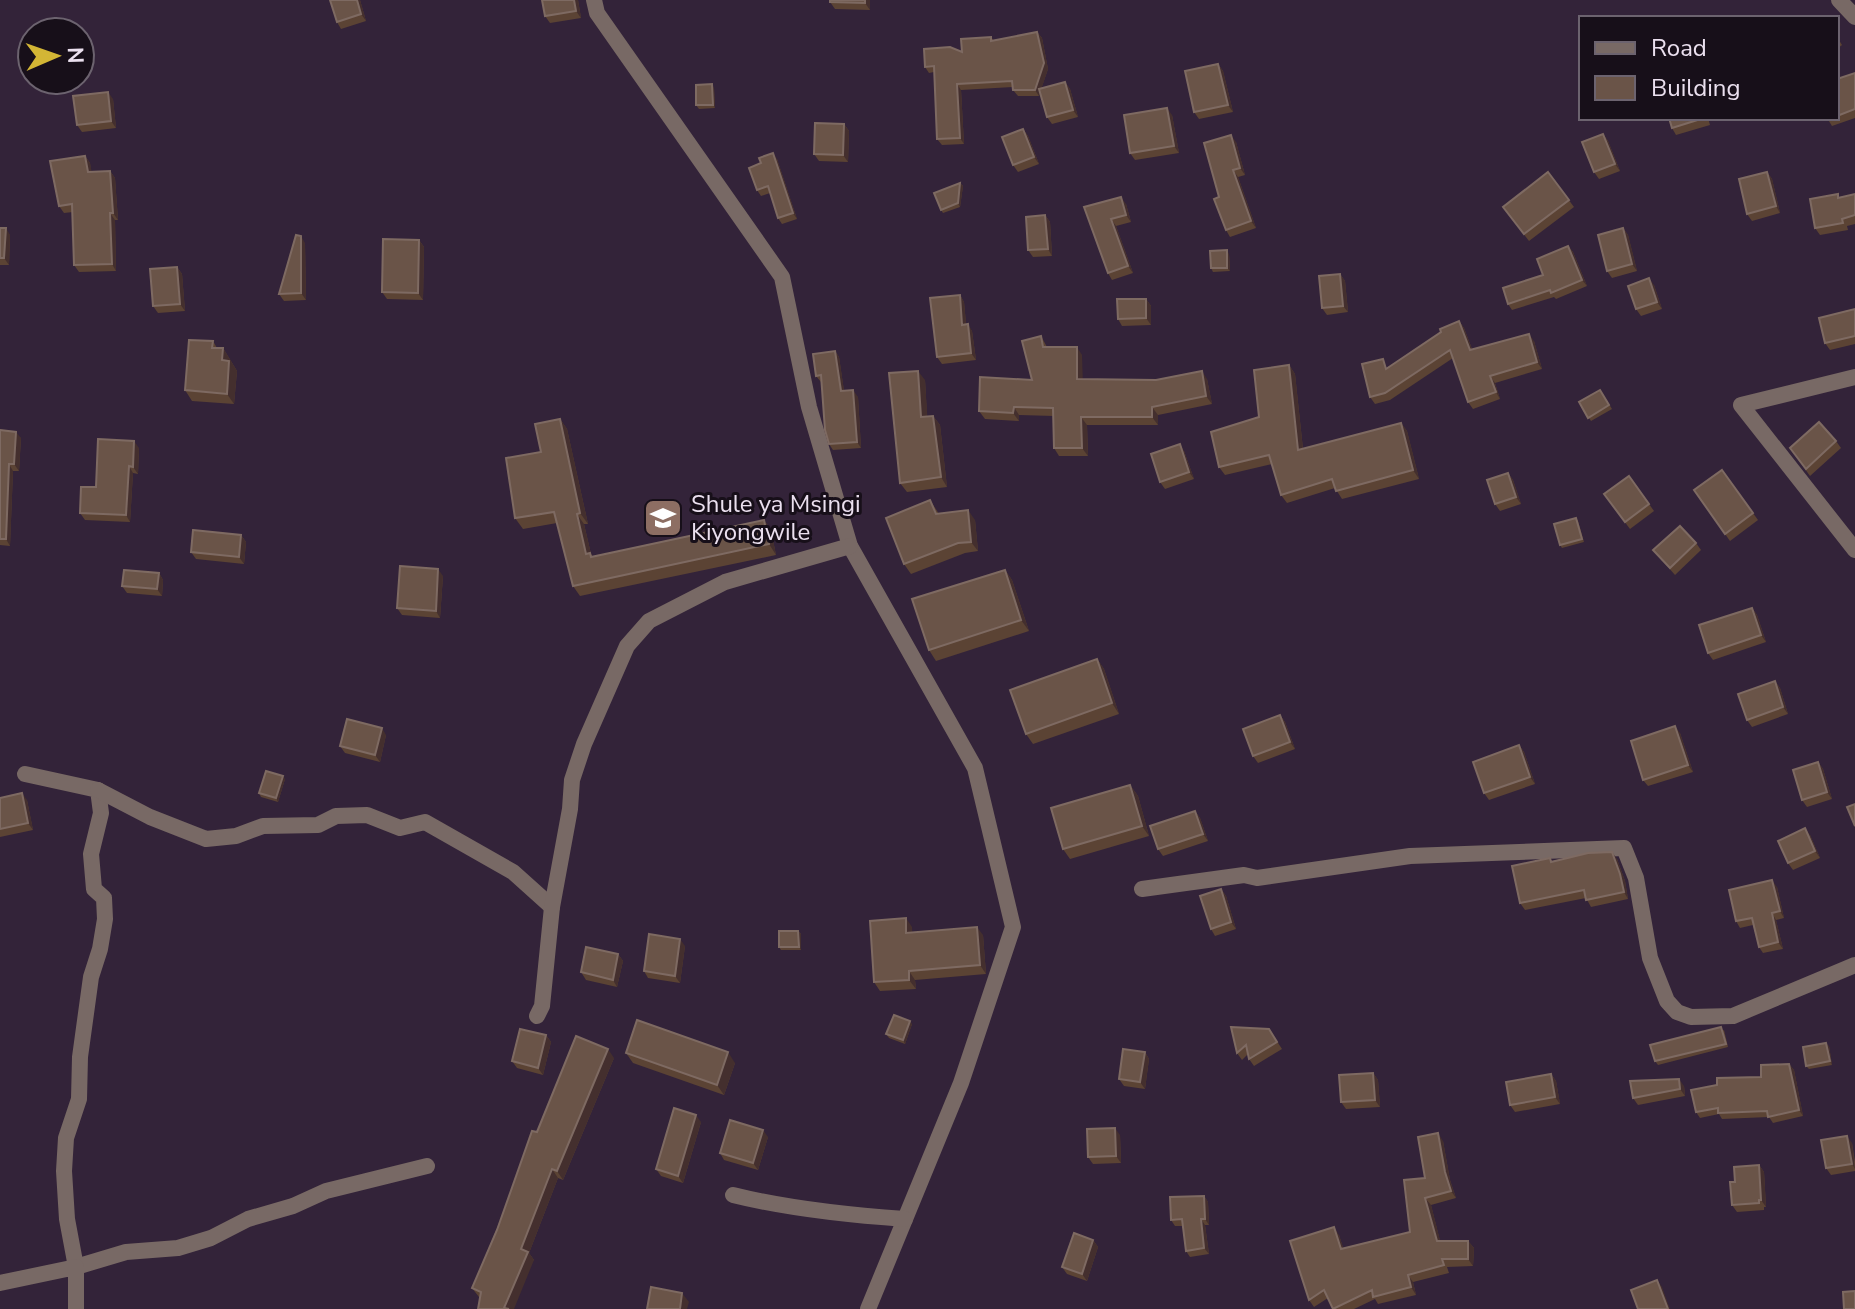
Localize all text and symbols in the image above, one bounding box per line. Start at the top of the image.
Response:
north arrow [16,16,96,96]
legend [1579,16,1839,120]
text: Road [1651,32,1707,64]
text: N [60,47,90,64]
text: Building [1651,72,1741,104]
place label: Shule ya Msingi Kiyongwile [691,488,861,548]
school or university icon: Shule ya Msingi Kiyongwile [642,497,684,539]

